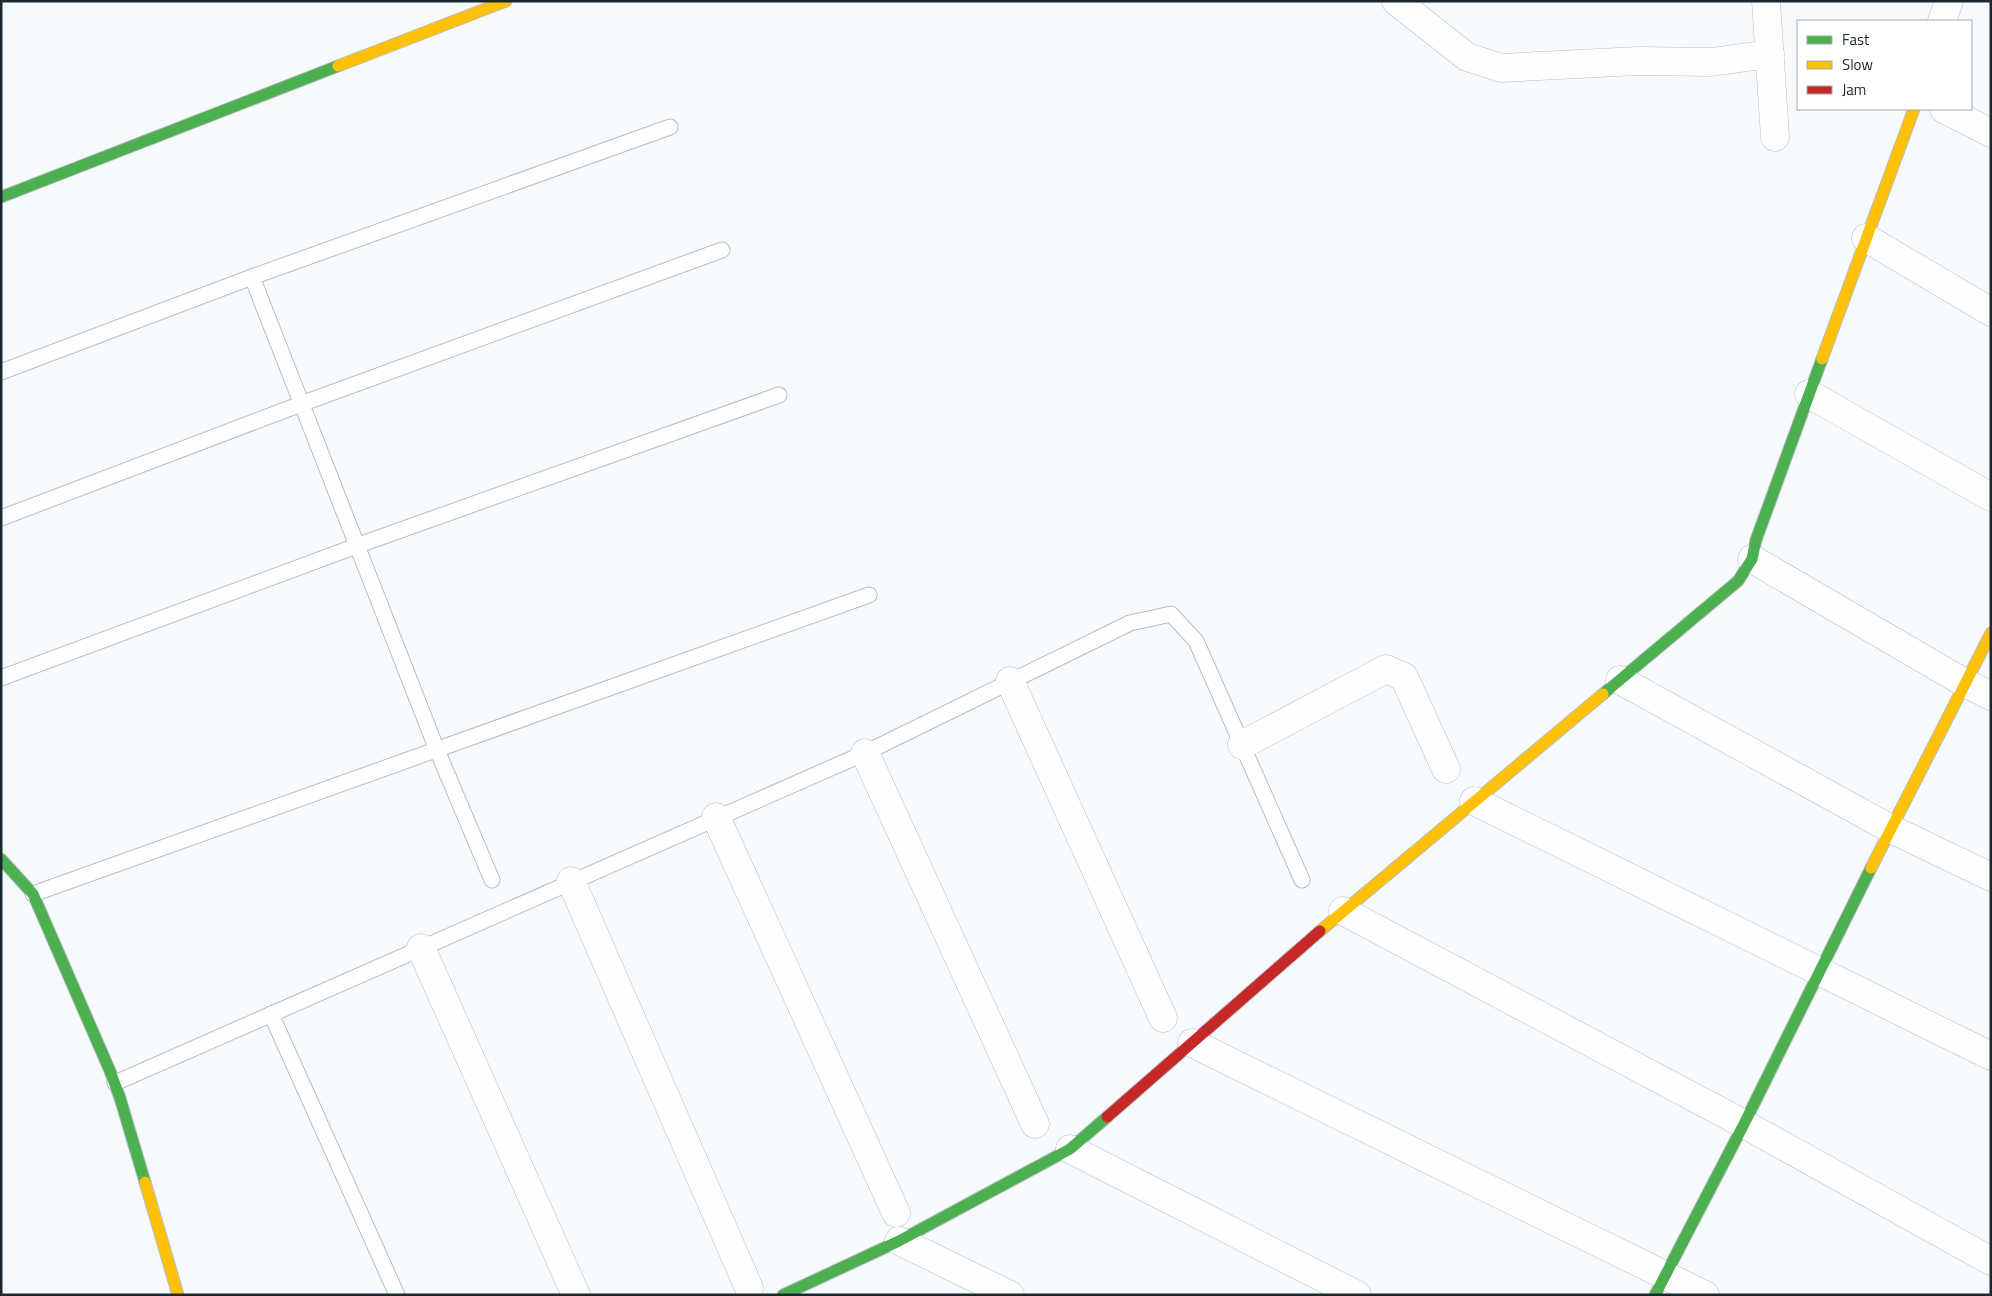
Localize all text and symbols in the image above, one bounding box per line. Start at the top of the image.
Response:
legend [1797,20,1972,110]
text: Fast [1842,28,1870,51]
text: Slow [1842,53,1873,76]
text: Jam [1842,78,1866,101]

